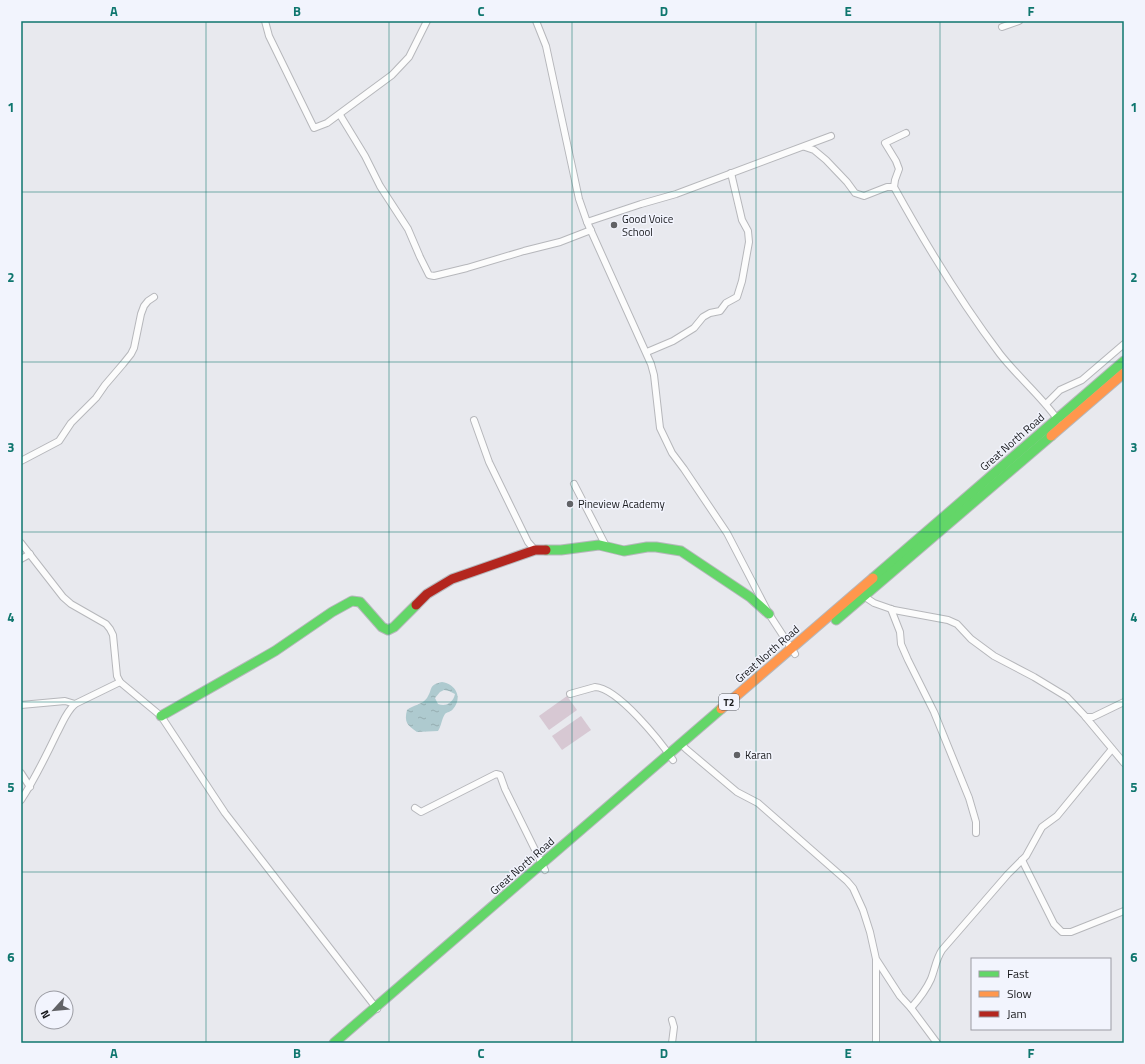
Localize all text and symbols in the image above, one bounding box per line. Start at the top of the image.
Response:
text: A [110,1,118,21]
text: B [293,1,301,21]
text: C [477,1,485,21]
text: D [660,1,668,21]
text: E [844,1,852,21]
text: F [1028,1,1035,21]
text: 1 [7,97,15,117]
text: 1 [1130,97,1138,117]
place label: Good Voice School [622,211,674,240]
marker: Good Voice School [609,220,619,230]
text: 2 [7,267,15,287]
text: 2 [1130,267,1138,287]
street label: Great North Road [976,409,1048,475]
text: 3 [7,437,15,457]
text: 3 [1130,437,1138,457]
place label: Pineview Academy [578,496,666,512]
marker: Pineview Academy [565,499,575,509]
text: 4 [7,607,15,627]
text: 4 [1130,607,1138,627]
street label: Great North Road [731,621,803,687]
road number: T2 [719,694,739,710]
place label: Karan [745,747,772,763]
marker: Karan [732,750,742,760]
text: 5 [7,777,15,797]
text: 5 [1130,777,1138,797]
street label: Great North Road [486,833,558,899]
text: 6 [7,947,15,967]
text: 6 [1130,947,1138,967]
legend [971,958,1111,1030]
text: Fast [1007,964,1030,983]
text: Slow [1007,984,1032,1003]
north arrow [34,990,74,1030]
text: Jam [1007,1004,1027,1023]
text: N [36,1008,54,1022]
text: A [110,1043,118,1063]
text: B [293,1043,301,1063]
text: C [477,1043,485,1063]
text: D [660,1043,668,1063]
text: E [844,1043,852,1063]
text: F [1028,1043,1035,1063]

